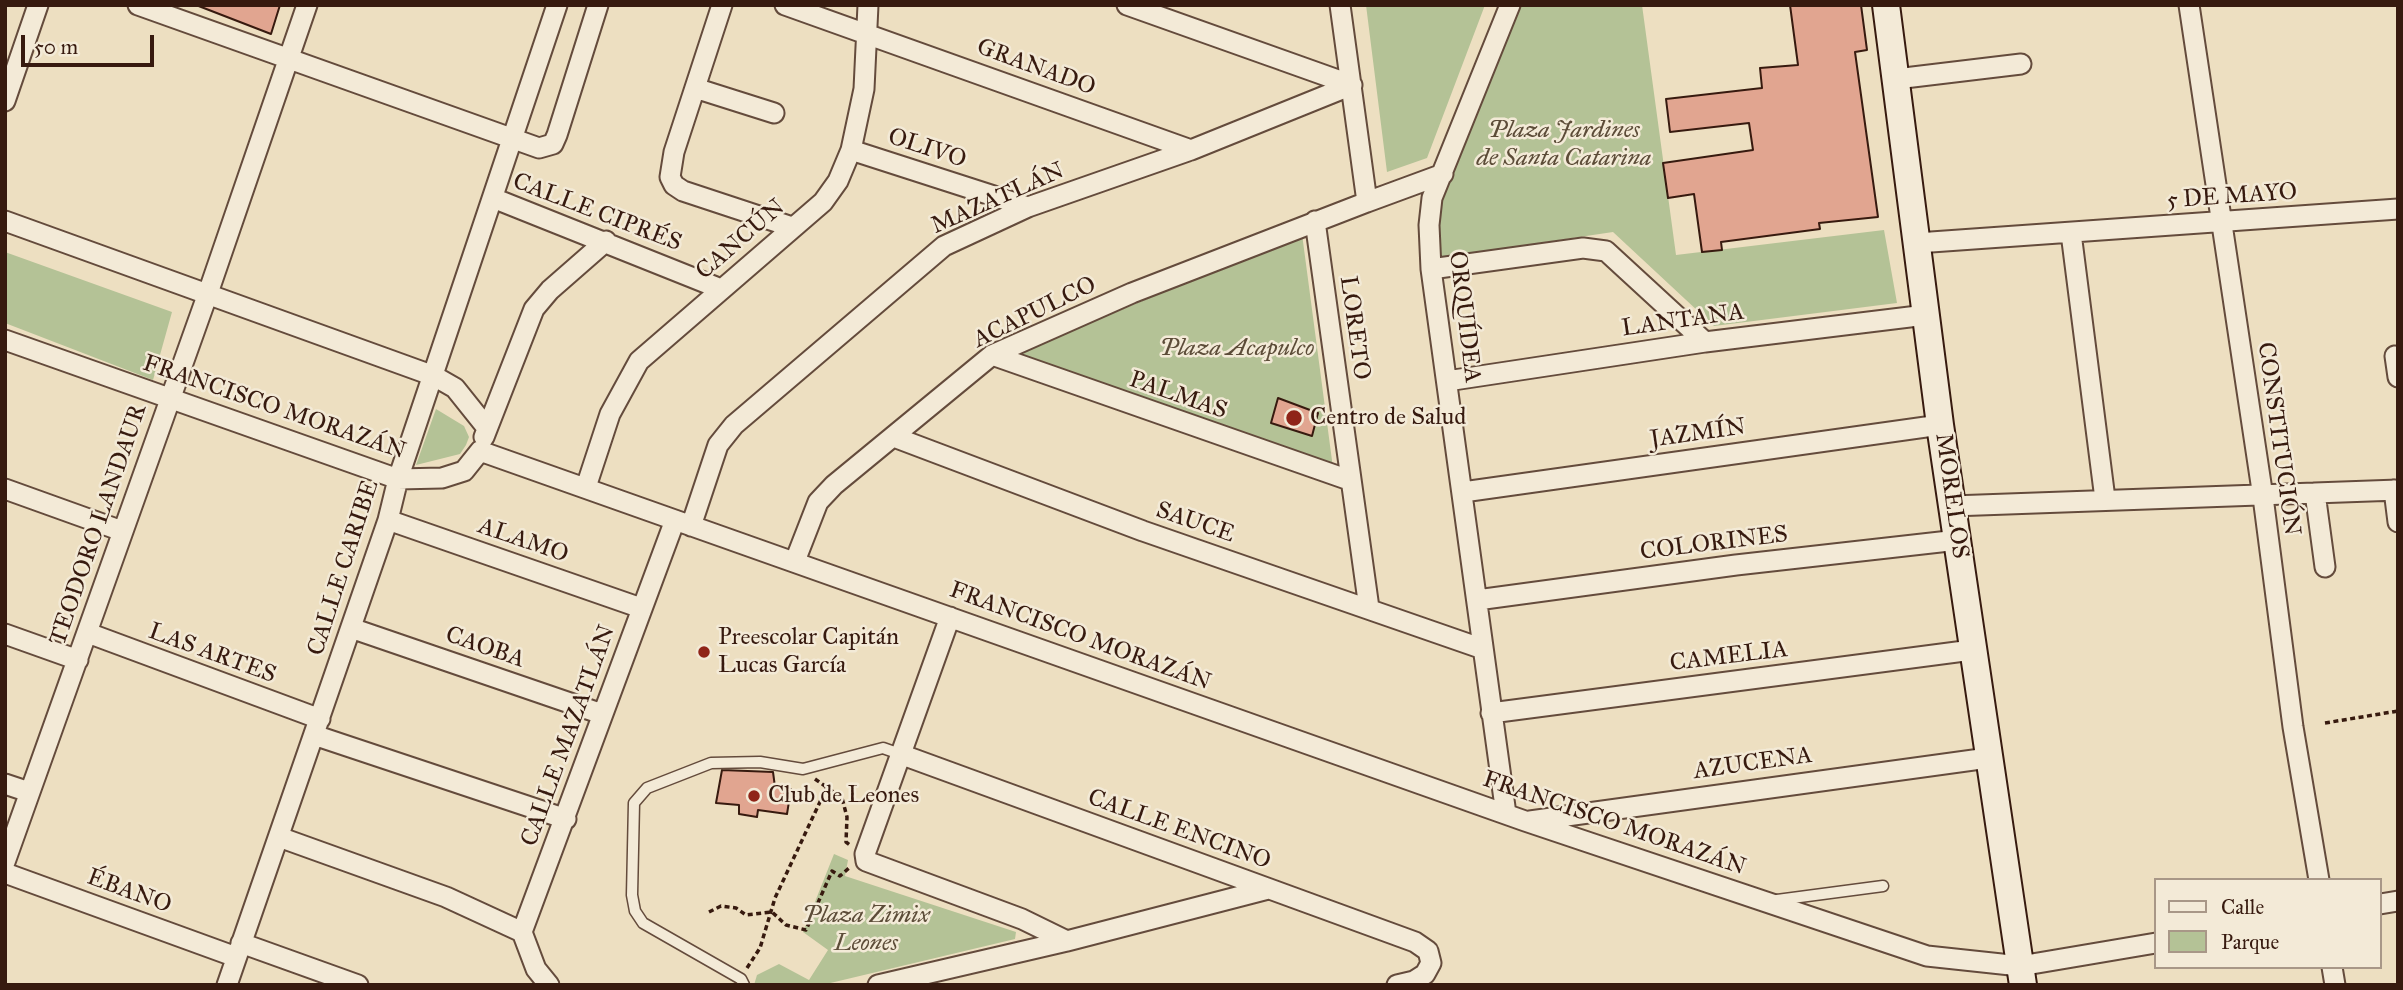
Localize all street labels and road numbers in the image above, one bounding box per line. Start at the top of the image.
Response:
street label: GRANADO [973,33,1099,103]
street label: OLIVO [884,123,970,175]
street label: MAZATLÁN [927,157,1069,241]
street label: CALLE CIPRÉS [508,168,686,258]
street label: 5 DE MAYO [2166,178,2298,216]
street label: CANCÚN [691,194,791,286]
street label: ORQUÍDEA [1442,250,1486,384]
street label: ACAPULCO [969,271,1101,355]
street label: LORETO [1332,274,1376,382]
street label: LANTANA [1620,298,1746,344]
street label: CONSTITUCIÓN [2250,340,2306,538]
street label: FRANCISCO MORAZÁN [139,349,409,467]
street label: PALMAS [1125,366,1231,426]
street label: TEODORO LANDAUR [44,401,154,649]
street label: JAZMÍN [1648,413,1748,455]
street label: MORELOS [1928,431,1974,561]
street label: CALLE CARIBE [302,477,386,659]
street label: SAUCE [1152,496,1238,550]
street label: ALAMO [474,512,572,570]
street label: COLORINES [1638,521,1790,567]
street label: FRANCISCO MORAZÁN [945,576,1215,698]
street label: LAS ARTES [144,618,280,690]
street label: CAOBA [442,621,528,675]
street label: CALLE MAZATLÁN [516,622,622,850]
street label: CAMELIA [1668,635,1790,679]
street label: AZUCENA [1692,741,1814,787]
street label: FRANCISCO MORAZÁN [1479,765,1749,883]
street label: CALLE ENCINO [1084,784,1274,876]
street label: ÉBANO [83,863,175,921]

